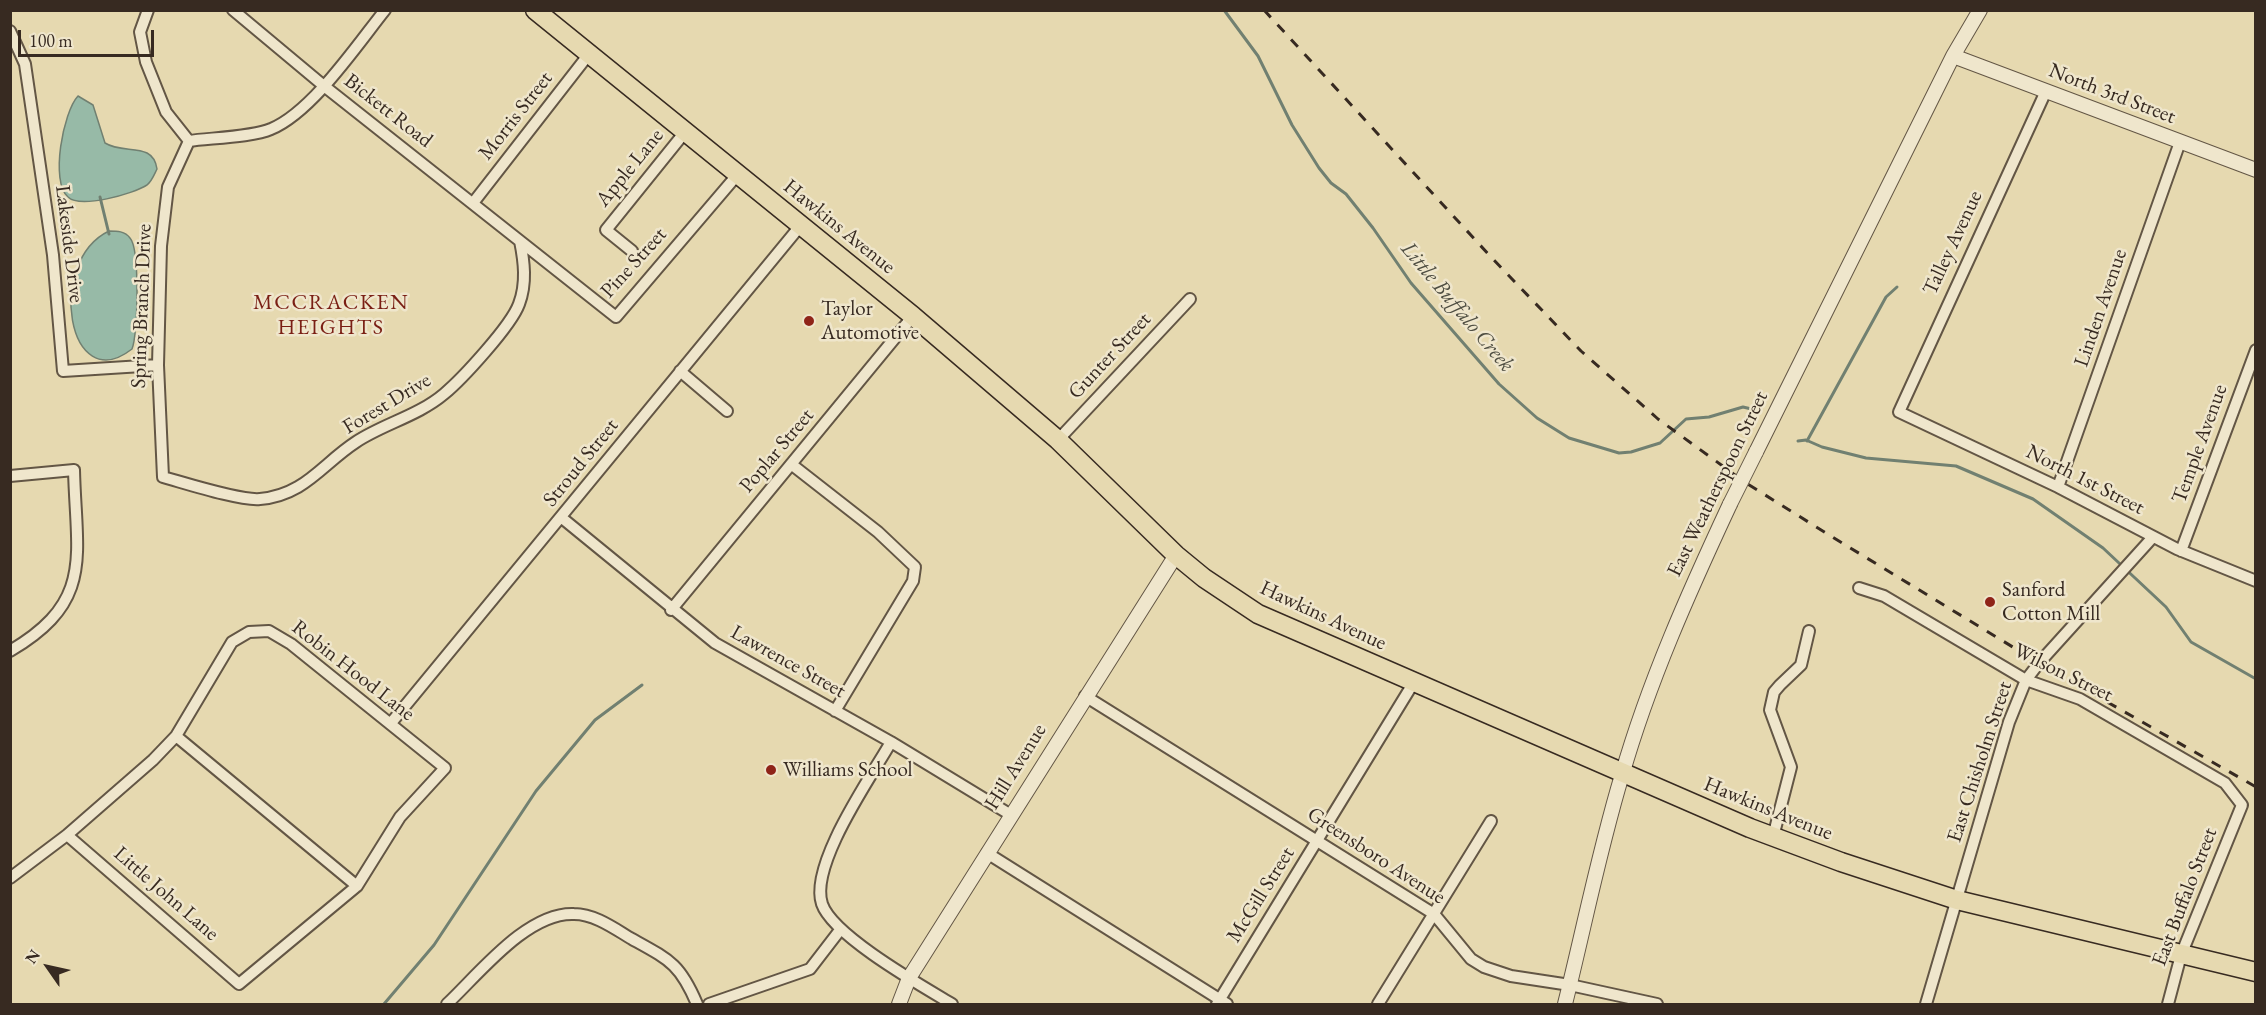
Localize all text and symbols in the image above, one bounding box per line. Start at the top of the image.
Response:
scale bar [21,18,158,56]
text: 100 m [29,29,73,52]
street label: North 3rd Street [2045,58,2179,130]
street label: Morris Street [474,67,558,165]
street label: Bickett Road [339,69,437,153]
street label: Apple Lane [591,124,669,212]
street label: Hawkins Avenue [778,174,900,280]
street label: Lakeside Drive [49,184,89,304]
street label: Talley Avenue [1918,187,1988,299]
street label: Pine Street [596,222,672,304]
street label: Spring Branch Drive [127,223,157,389]
water label: Little Buffalo Creek [1395,236,1519,378]
street label: Linden Avenue [2069,246,2133,370]
district label: MCCRACKEN HEIGHTS [253,290,409,342]
place label: Taylor Automotive [821,296,919,346]
street label: Gunter Street [1063,307,1157,405]
marker: Taylor Automotive [802,314,816,328]
street label: Forest Drive [338,368,436,440]
street label: Temple Avenue [2167,381,2233,507]
street label: East Weatherspoon Street [1662,387,1774,581]
street label: Poplar Street [734,404,820,498]
street label: Stroud Street [538,414,624,512]
street label: North 1st Street [2022,439,2148,521]
street label: Hawkins Avenue [1256,576,1390,656]
place label: Sanford Cotton Mill [2002,577,2100,627]
marker: Sanford Cotton Mill [1983,595,1997,609]
street label: Robin Hood Lane [286,615,420,727]
street label: Lawrence Street [726,620,850,704]
street label: Wilson Street [2009,638,2117,708]
street label: East Chisholm Street [1942,678,2018,846]
street label: Hill Avenue [980,719,1052,815]
place label: Williams School [783,757,913,783]
marker: Williams School [764,763,778,777]
street label: Hawkins Avenue [1700,772,1836,846]
street label: Greensboro Avenue [1302,802,1450,910]
street label: East Buffalo Street [2147,824,2223,970]
street label: Little John Lane [108,841,224,947]
street label: McGill Street [1222,843,1300,947]
north arrow [18,937,78,997]
text: N [20,945,45,968]

